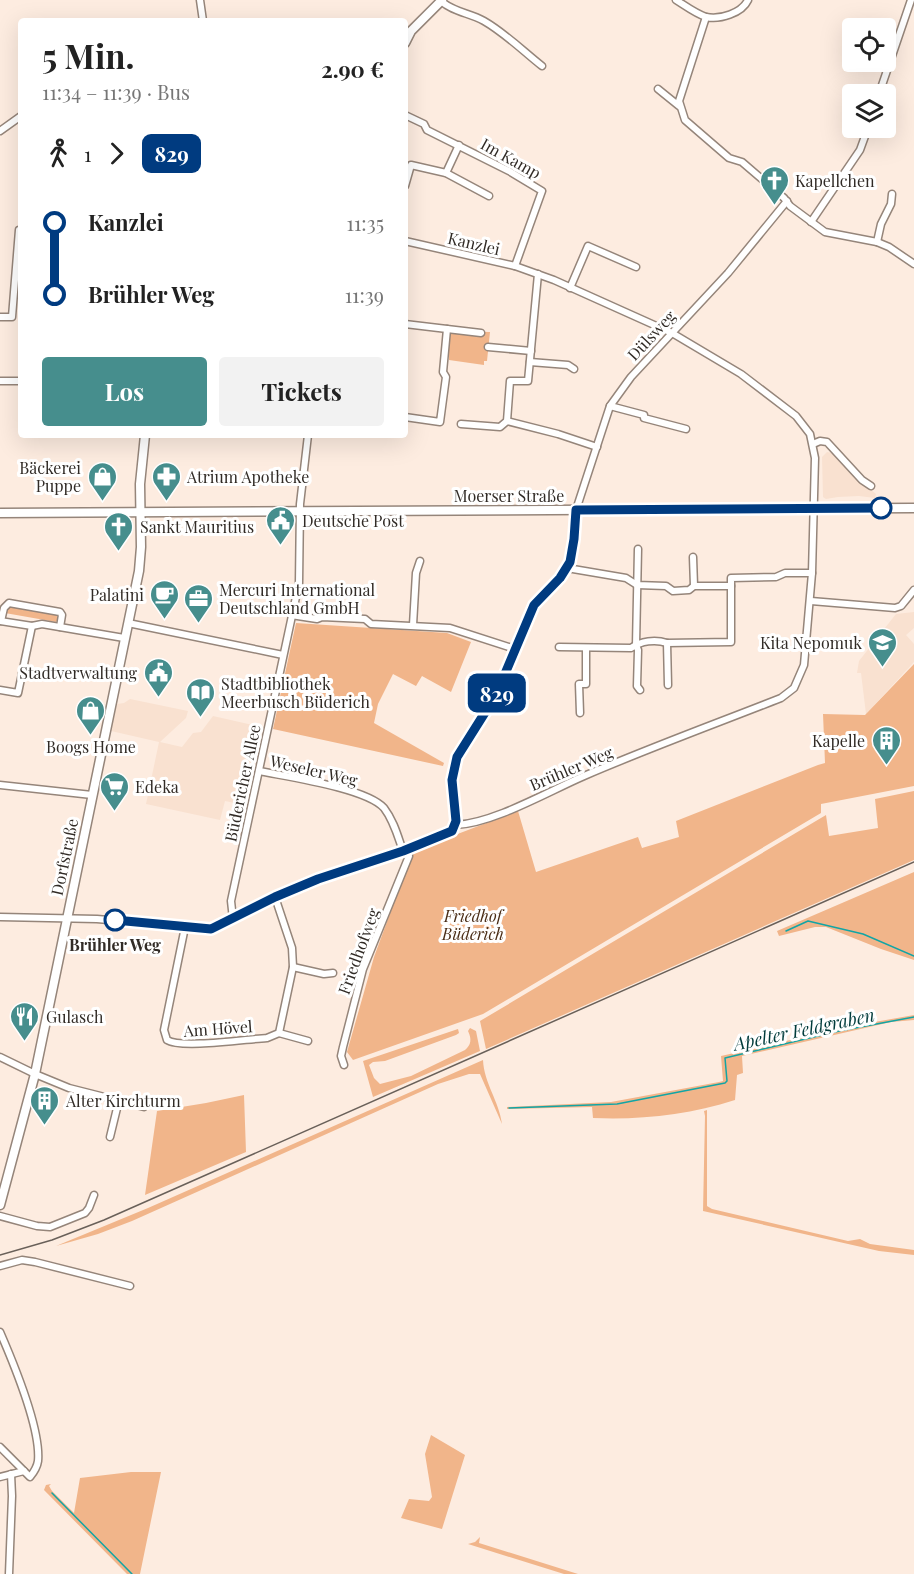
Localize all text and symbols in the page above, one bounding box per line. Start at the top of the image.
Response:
map controls [842,18,896,138]
button: locate [842,18,896,72]
text: 5 Min. [42,33,134,77]
text: 2.90 € [321,54,384,84]
text: 11:34 – 11:39 · Bus [42,78,190,105]
button: layers [842,84,896,138]
street label: Im Kamp [477,133,545,183]
icon: walk [42,137,75,170]
icon: forward [100,137,133,170]
text: 829 [154,139,189,167]
text: 1 [84,140,91,167]
church icon: Kapellchen [758,164,790,206]
place label: Kapellchen [795,170,875,191]
text: Kanzlei [88,207,164,237]
text: 11:35 [347,209,384,236]
street label: Kanzlei [446,227,502,259]
text: Brühler Weg [88,279,214,309]
text: 11:39 [345,281,384,308]
street label: Dülsweg [622,305,680,365]
button: Los [42,357,207,426]
button: Tickets [219,357,384,426]
place label: Bäckerei Puppe [19,457,81,496]
shop icon: Bäckerei Puppe [86,460,118,502]
pharmacy icon: Atrium Apotheke [150,460,182,502]
place label: Atrium Apotheke [186,466,309,487]
street label: Moerser Straße [454,485,564,506]
unlabelled marker [870,497,892,519]
public building icon: Deutsche Post [265,504,297,546]
church icon: Sankt Mauritius [103,510,135,552]
place label: Deutsche Post [302,510,404,531]
place label: Sankt Mauritius [140,516,254,537]
cafe icon: Palatini [149,578,181,620]
place label: Mercuri International Deutschland GmbH [219,579,375,618]
office icon: Mercuri International Deutschland GmbH [182,582,214,624]
place label: Palatini [90,584,144,605]
school or university icon: Kita Nepomuk [867,626,899,668]
place label: Kita Nepomuk [760,632,862,653]
public building icon: Stadtverwaltung [142,656,174,698]
place label: Stadtverwaltung [19,662,138,683]
place label: Stadtbibliothek Meerbusch Büderich [221,673,371,712]
line badge: 829 [462,674,532,712]
library icon: Stadtbibliothek Meerbusch Büderich [184,676,216,718]
text: 829 [480,679,514,707]
shop icon: Boogs Home [75,694,107,736]
street label: Büdericher Allee [219,723,265,843]
building icon: Kapelle [870,724,902,766]
place label: Kapelle [812,730,865,751]
place label: Boogs Home [46,736,136,757]
street label: Brühler Weg [526,741,616,795]
street label: Weseler Weg [267,749,360,790]
supermarket icon: Edeka [98,770,130,812]
place label: Edeka [135,776,179,797]
street label: Dorfstraße [46,817,82,897]
street label: Friedhofweg [333,904,384,997]
park label: Friedhof Büderich [441,905,505,944]
marker: Brühler Weg [104,909,126,931]
place label: Brühler Weg [69,934,161,955]
restaurant icon: Gulasch [9,1000,41,1042]
water label: Apelter Feldgraben [729,1002,877,1056]
place label: Gulasch [46,1006,104,1027]
street label: Am Hövel [182,1015,254,1041]
building icon: Alter Kirchturm [29,1084,61,1126]
place label: Alter Kirchturm [65,1090,181,1111]

